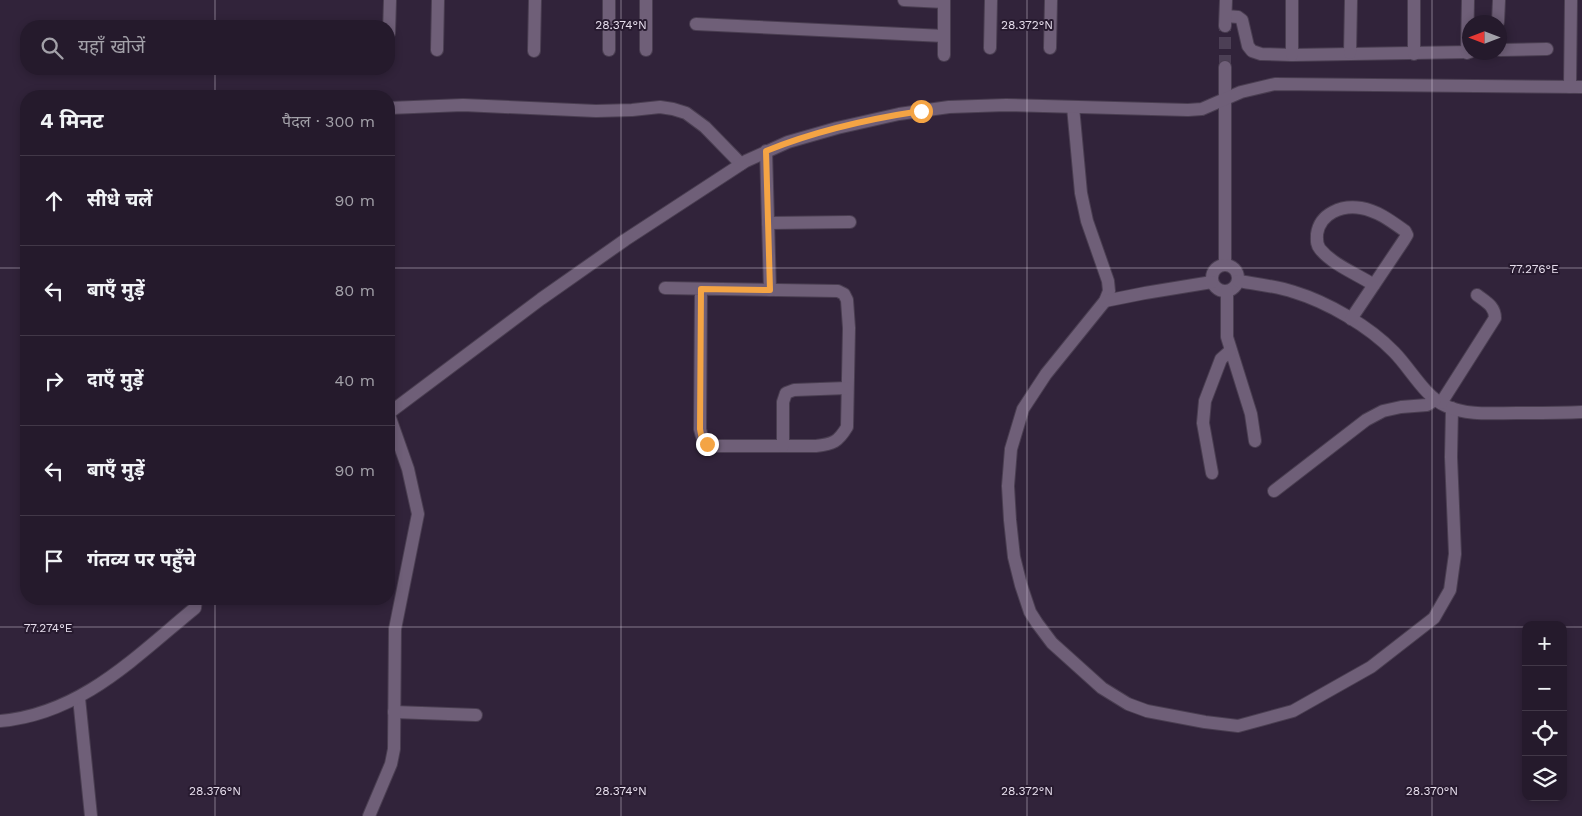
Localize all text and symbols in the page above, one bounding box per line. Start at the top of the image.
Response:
north arrow [1462,15,1507,60]
text: 28.374°N [595,18,647,32]
text: 28.372°N [1001,18,1053,32]
search box [20,20,395,75]
icon: search [38,34,66,62]
text: यहाँ खोजें [78,35,145,58]
route start [910,100,933,123]
text: 4 मिनट [40,108,104,133]
text: पैदल · 300 m [282,112,375,131]
icon: ahead [40,187,68,215]
text: सीधे चलें [87,188,152,211]
text: 90 m [334,191,375,210]
text: 77.276°E [1509,262,1559,276]
icon: left [40,277,68,305]
text: बाएँ मुड़ें [87,278,145,301]
text: 80 m [334,281,375,300]
icon: right [40,367,68,395]
text: दाएँ मुड़ें [87,368,143,391]
text: 40 m [335,371,375,390]
route end [696,433,719,456]
icon: left [40,457,68,485]
text: बाएँ मुड़ें [87,458,145,481]
text: 90 m [334,461,375,480]
icon: arrive [40,547,68,575]
text: गंतव्य पर पहुँचे [87,548,196,571]
text: 77.274°E [24,621,73,635]
map controls [1522,621,1567,801]
button: + [1522,621,1567,666]
button: − [1522,666,1567,711]
button: locate [1522,711,1567,756]
button: layers [1522,756,1567,801]
text: 28.376°N [189,784,241,798]
text: 28.374°N [595,784,647,798]
text: 28.372°N [1001,784,1053,798]
text: 28.370°N [1406,784,1458,798]

